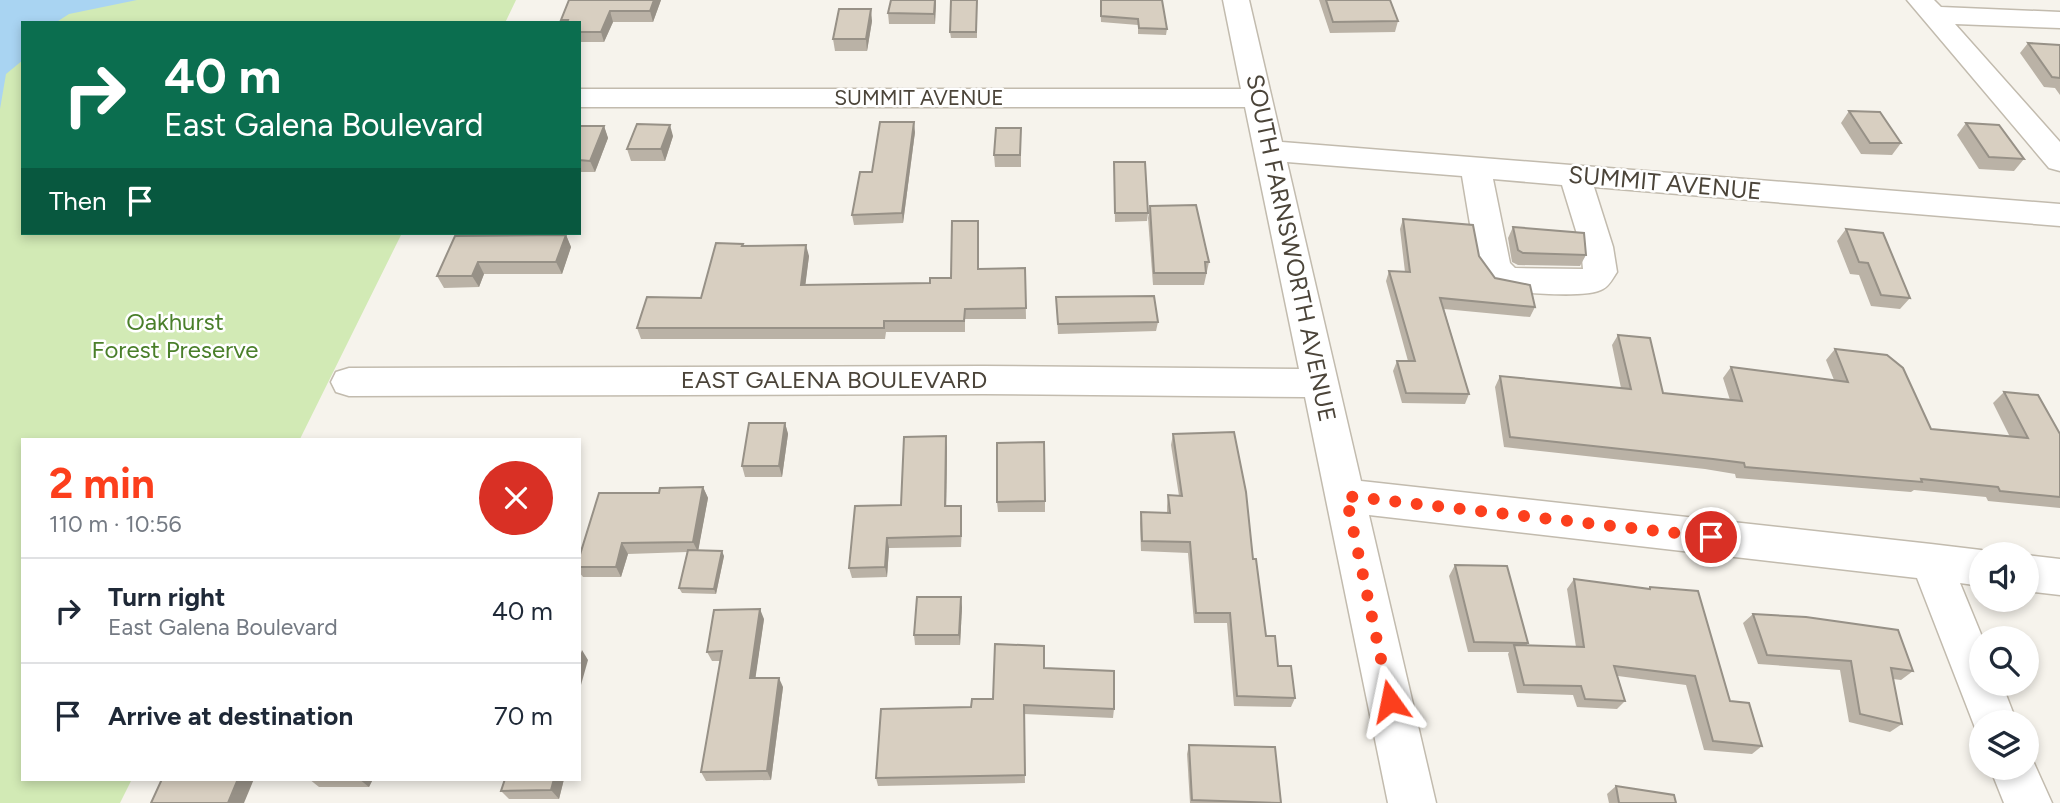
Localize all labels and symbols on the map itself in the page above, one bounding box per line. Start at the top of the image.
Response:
street label: SOUTH FARNSWORTH AVENUE [1240,71,1343,424]
street label: SUMMIT AVENUE [834,85,1004,110]
street label: SUMMIT AVENUE [1567,160,1763,205]
park label: Oakhurst Forest Preserve [92,307,258,364]
street label: EAST GALENA BOULEVARD [681,365,987,394]
pin [1681,507,1741,567]
position arrow [1353,664,1427,738]

